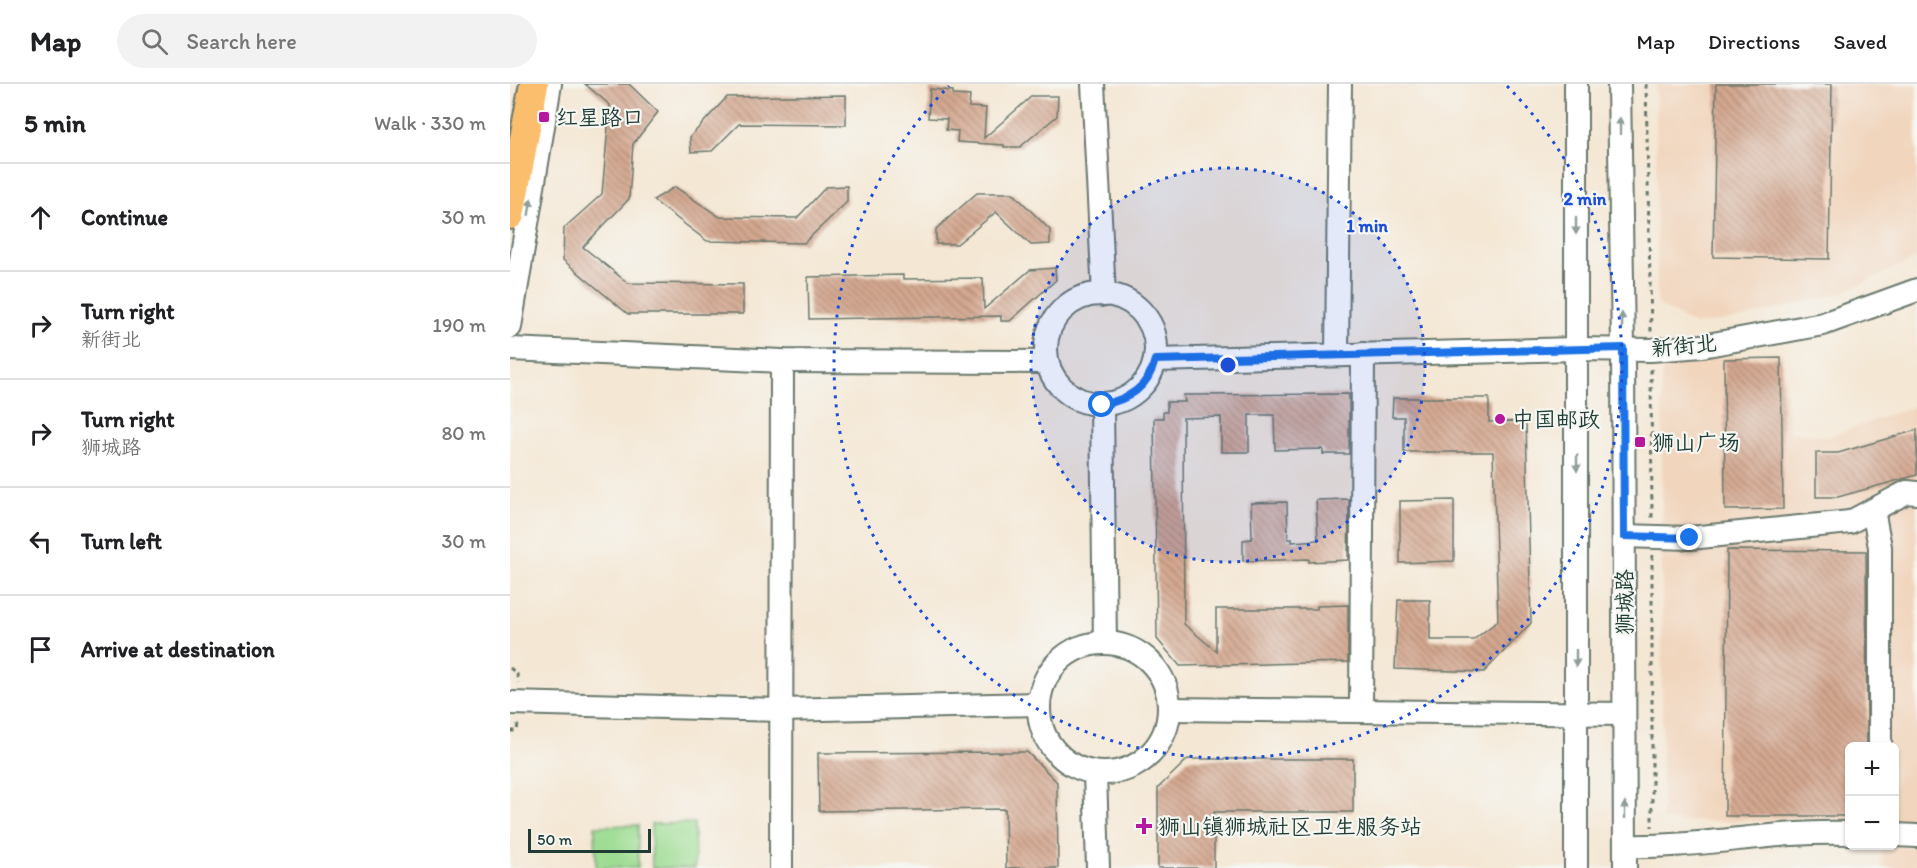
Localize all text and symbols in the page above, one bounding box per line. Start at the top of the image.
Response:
search box [117,14,537,68]
text: Map [30,24,81,58]
icon: search [138,25,171,58]
text: Search here [186,28,297,55]
text: Map [1637,29,1675,54]
text: Directions [1708,29,1800,54]
text: Saved [1833,29,1887,54]
place label: 红星路口 [556,104,644,131]
text: 5 min [24,107,86,139]
marker: 红星路口 [537,110,551,124]
text: Walk · 330 m [374,111,486,135]
one-way arrow [1615,116,1624,135]
text: 2 min [1564,188,1607,210]
one-way arrow [526,197,535,216]
icon: ahead [24,201,57,234]
text: Continue [81,204,168,231]
text: 30 m [441,205,486,229]
text: 1 min [1346,215,1388,237]
one-way arrow [1571,217,1581,236]
text: Turn right [81,298,175,325]
icon: right [24,309,57,342]
one-way arrow [1617,311,1627,330]
text: 190 m [433,313,486,337]
text: 新街北 [81,327,141,351]
street label: 新街北 [1650,329,1718,362]
centre of rings [1218,355,1238,375]
route start [1088,391,1114,417]
text: Turn right [81,406,175,433]
place label: 中国邮政 [1512,406,1600,433]
marker: 中国邮政 [1493,412,1507,426]
icon: right [24,417,57,450]
text: 80 m [441,421,486,445]
place label: 狮山广场 [1652,429,1740,456]
text: 狮城路 [81,435,141,459]
marker: 狮山广场 [1633,435,1647,449]
one-way arrow [1572,454,1582,473]
route end [1676,524,1702,550]
icon: left [24,525,57,558]
text: Turn left [81,528,162,555]
text: 30 m [441,529,486,553]
street label: 狮城路 [1611,569,1638,635]
icon: arrive [24,633,57,666]
text: Arrive at destination [81,636,275,663]
one-way arrow [1571,649,1581,668]
map controls [1845,742,1899,850]
button: + [1845,742,1899,796]
button: − [1845,796,1899,850]
one-way arrow [1620,800,1630,819]
place label: 狮山镇狮城社区卫生服务站 [1158,813,1422,840]
marker: 狮山镇狮城社区卫生服务站 [1135,817,1153,835]
scale bar [528,826,651,854]
text: 50 m [537,830,572,849]

